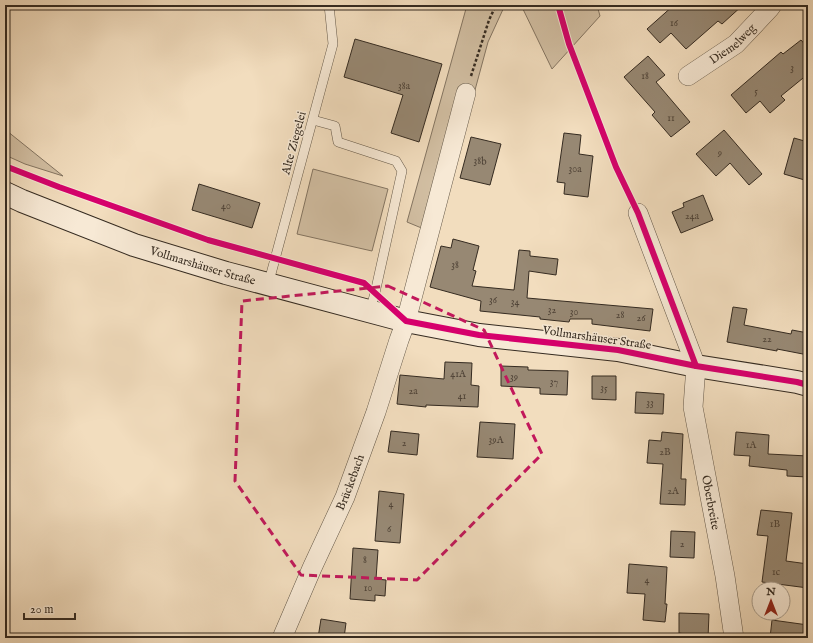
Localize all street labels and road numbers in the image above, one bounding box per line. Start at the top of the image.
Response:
street label: Diemelweg [706,20,759,67]
street label: Alte Ziegelei [278,110,310,177]
street label: Vollmarshäuser Straße [147,243,258,288]
street label: Vollmarshäuser Straße [541,323,653,353]
street label: Brückebach [332,452,368,513]
street label: Oberbreite [699,474,724,532]

